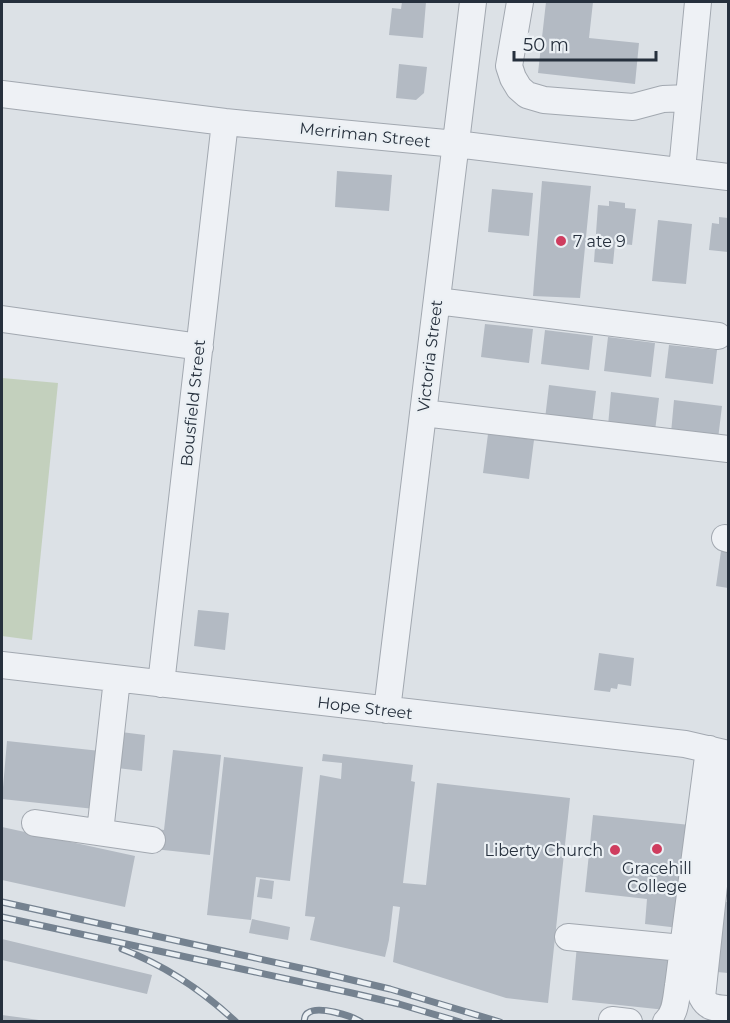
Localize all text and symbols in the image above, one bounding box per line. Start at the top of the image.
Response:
scale bar [514,24,656,62]
text: 50 m [523,34,569,56]
street label: Merriman Street [299,119,432,151]
place label: 7 ate 9 [573,232,626,251]
marker: 7 ate 9 [554,234,568,248]
street label: Victoria Street [414,298,446,413]
street label: Bousfield Street [177,338,209,468]
street label: Hope Street [316,693,414,723]
place label: Liberty Church [484,841,603,860]
marker: Gracehill College [650,842,664,856]
marker: Liberty Church [608,843,622,857]
place label: Gracehill College [622,859,692,896]

